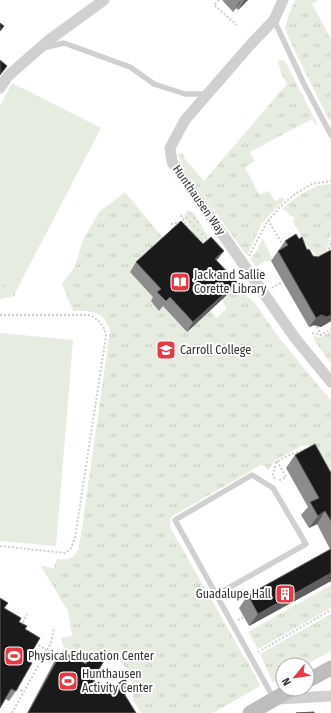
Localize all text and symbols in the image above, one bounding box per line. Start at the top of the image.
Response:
street label: Hunthausen Way [170,162,229,238]
place label: Jack and Sallie Corette Library [194,268,267,296]
library icon: Jack and Sallie Corette Library [169,271,191,293]
school or university icon: Carroll College [155,339,177,361]
place label: Carroll College [180,343,251,357]
building icon: Guadalupe Hall [274,583,296,605]
place label: Guadalupe Hall [196,587,271,601]
sports icon: Physical Education Center [3,645,25,667]
place label: Physical Education Center [28,649,155,663]
north arrow [275,657,315,697]
place label: Hunthausen Activity Center [82,667,154,695]
sports icon: Hunthausen Activity Center [57,670,79,692]
text: N [279,676,294,688]

